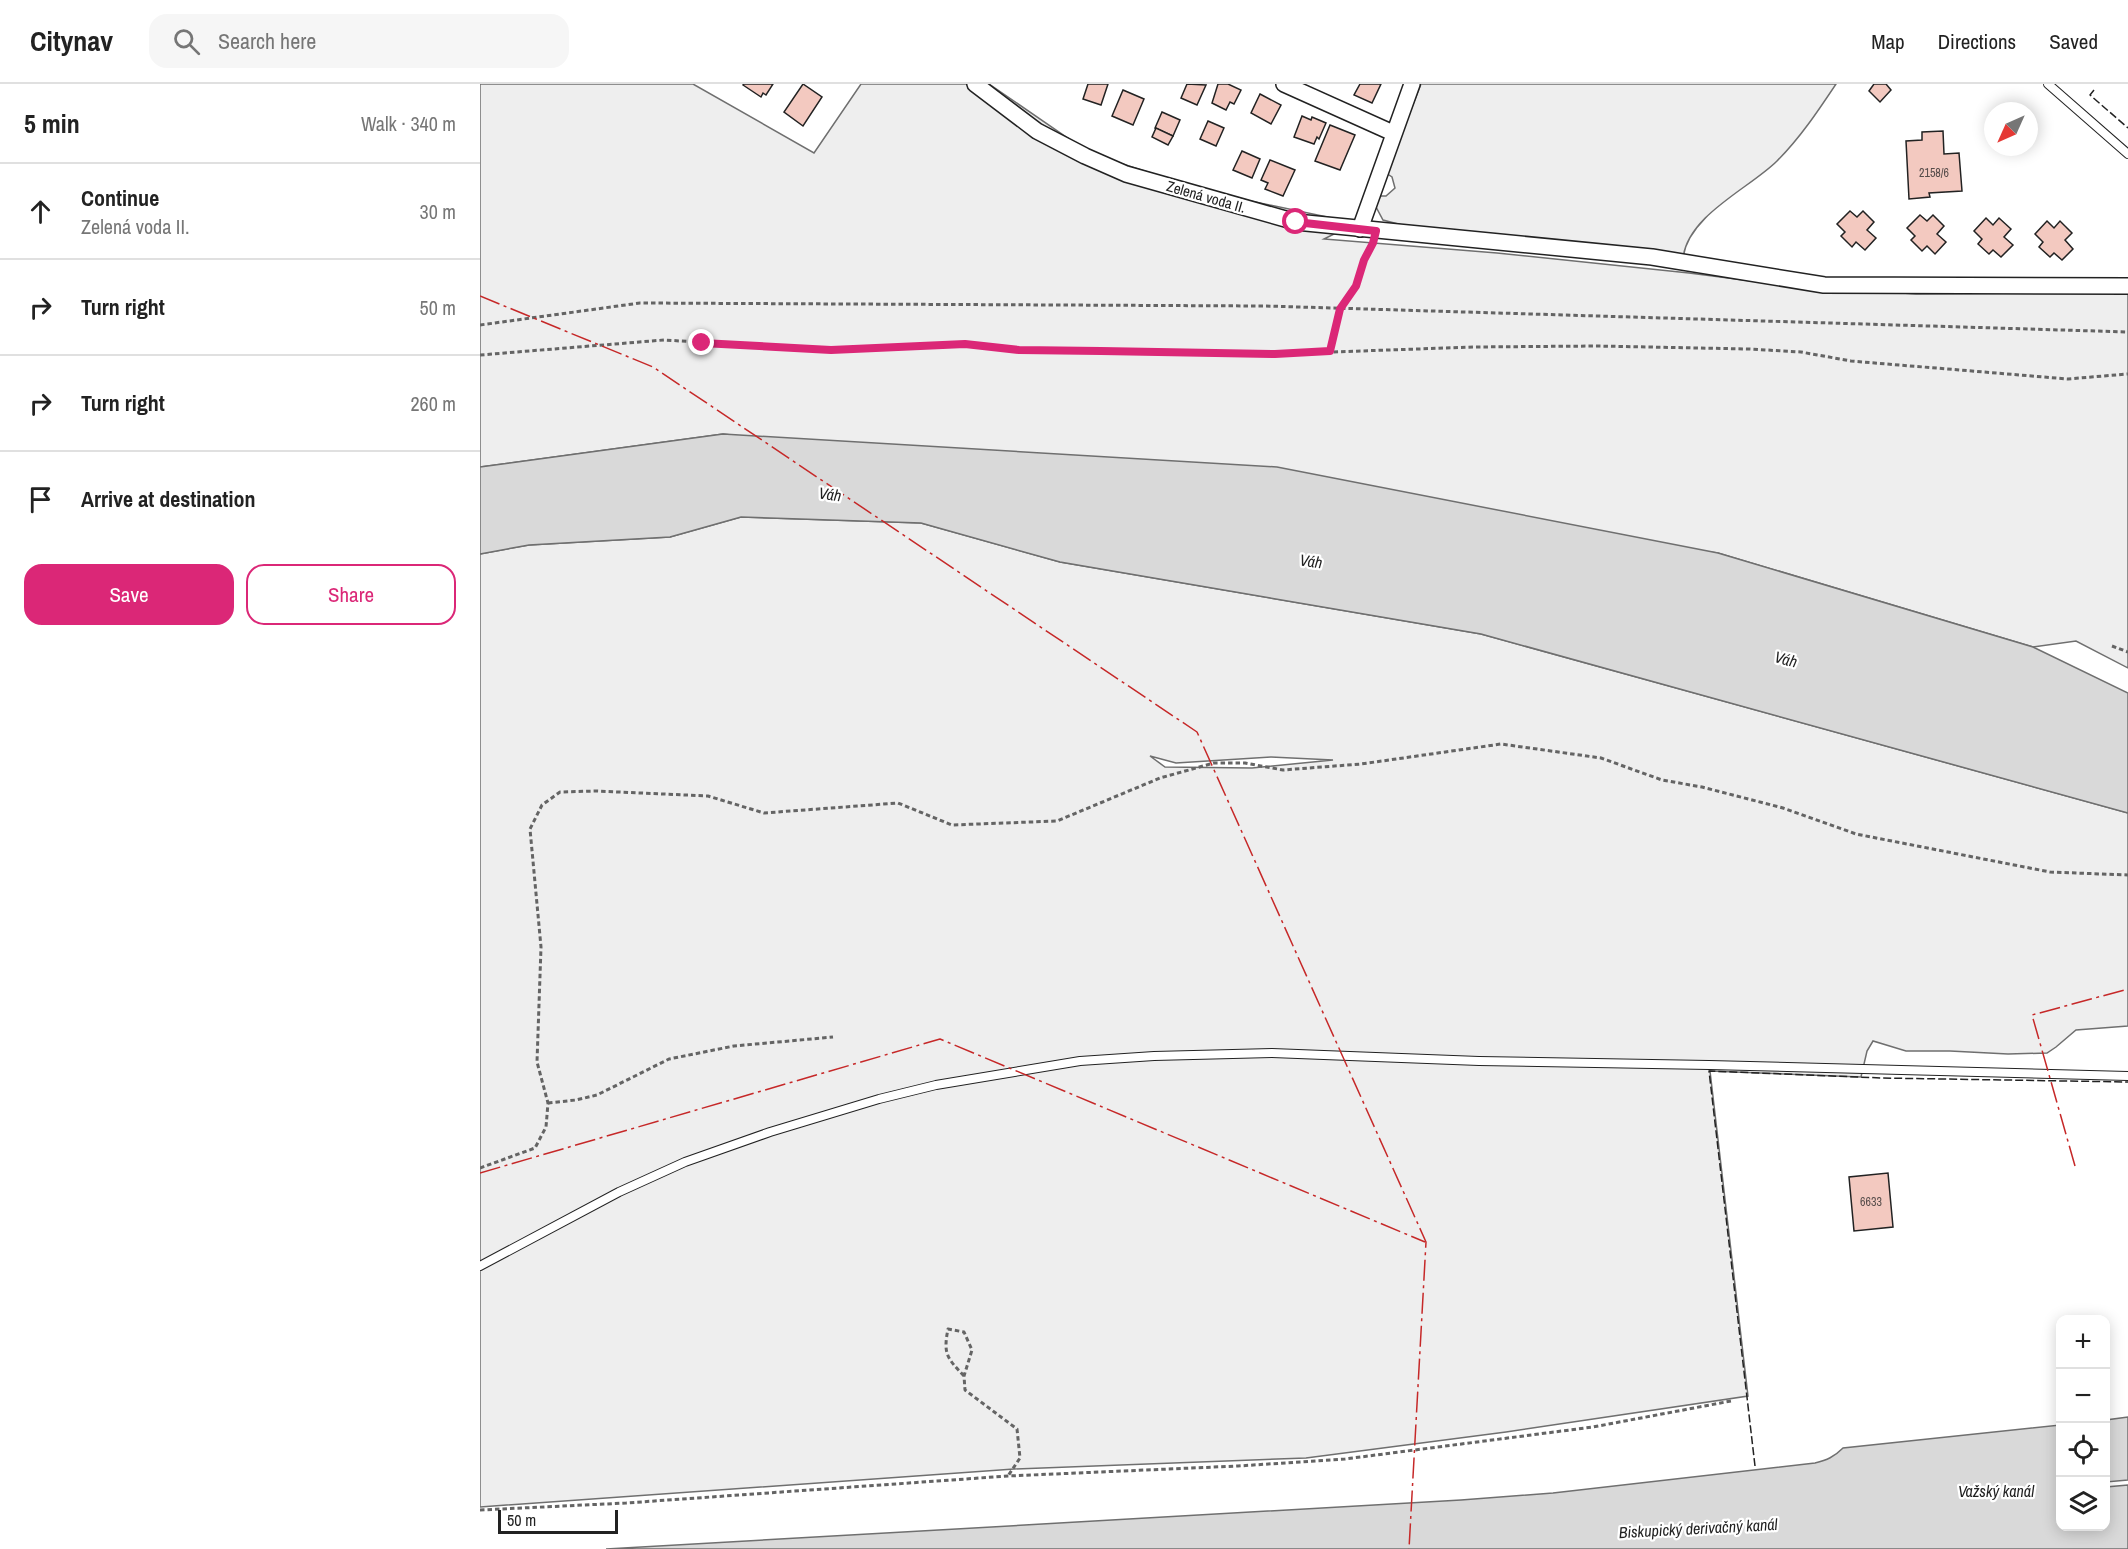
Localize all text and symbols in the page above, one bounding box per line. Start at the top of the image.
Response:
search box [149,14,569,68]
text: Citynav [30,22,113,60]
icon: search [170,25,203,58]
text: Search here [218,26,316,56]
text: Map [1871,27,1905,56]
text: Directions [1938,27,2016,56]
text: Saved [2049,27,2098,56]
north arrow [1984,102,2038,156]
text: 5 min [24,106,80,141]
text: Walk · 340 m [361,110,456,137]
house number: 2158/6 [1919,165,1949,181]
street label: Zelená voda II. [1164,175,1248,218]
text: Continue [81,183,159,213]
icon: ahead [24,195,57,228]
text: 30 m [420,198,456,225]
route start [1282,208,1308,234]
text: Zelená voda II. [81,213,190,240]
icon: right [24,291,57,324]
text: Turn right [81,292,165,322]
text: 50 m [420,294,456,321]
route end [688,329,714,355]
icon: right [24,387,57,420]
text: Turn right [81,388,165,418]
text: 260 m [410,390,456,417]
water label: Váh [817,482,843,506]
icon: arrive [24,483,57,516]
text: Arrive at destination [81,484,255,514]
water label: Váh [1298,549,1324,573]
button: Save [24,564,234,625]
button: Share [246,564,456,625]
water label: Váh [1772,645,1800,673]
house number: 6633 [1860,1194,1882,1210]
map controls [2056,1315,2110,1531]
button: + [2056,1315,2110,1369]
button: − [2056,1369,2110,1423]
button: locate [2056,1423,2110,1477]
button: layers [2056,1477,2110,1531]
water label: Važský kanál [1958,1480,2035,1502]
scale bar [498,1507,618,1534]
text: 50 m [507,1509,536,1531]
water label: Biskupický derivačný kanál [1618,1513,1779,1543]

